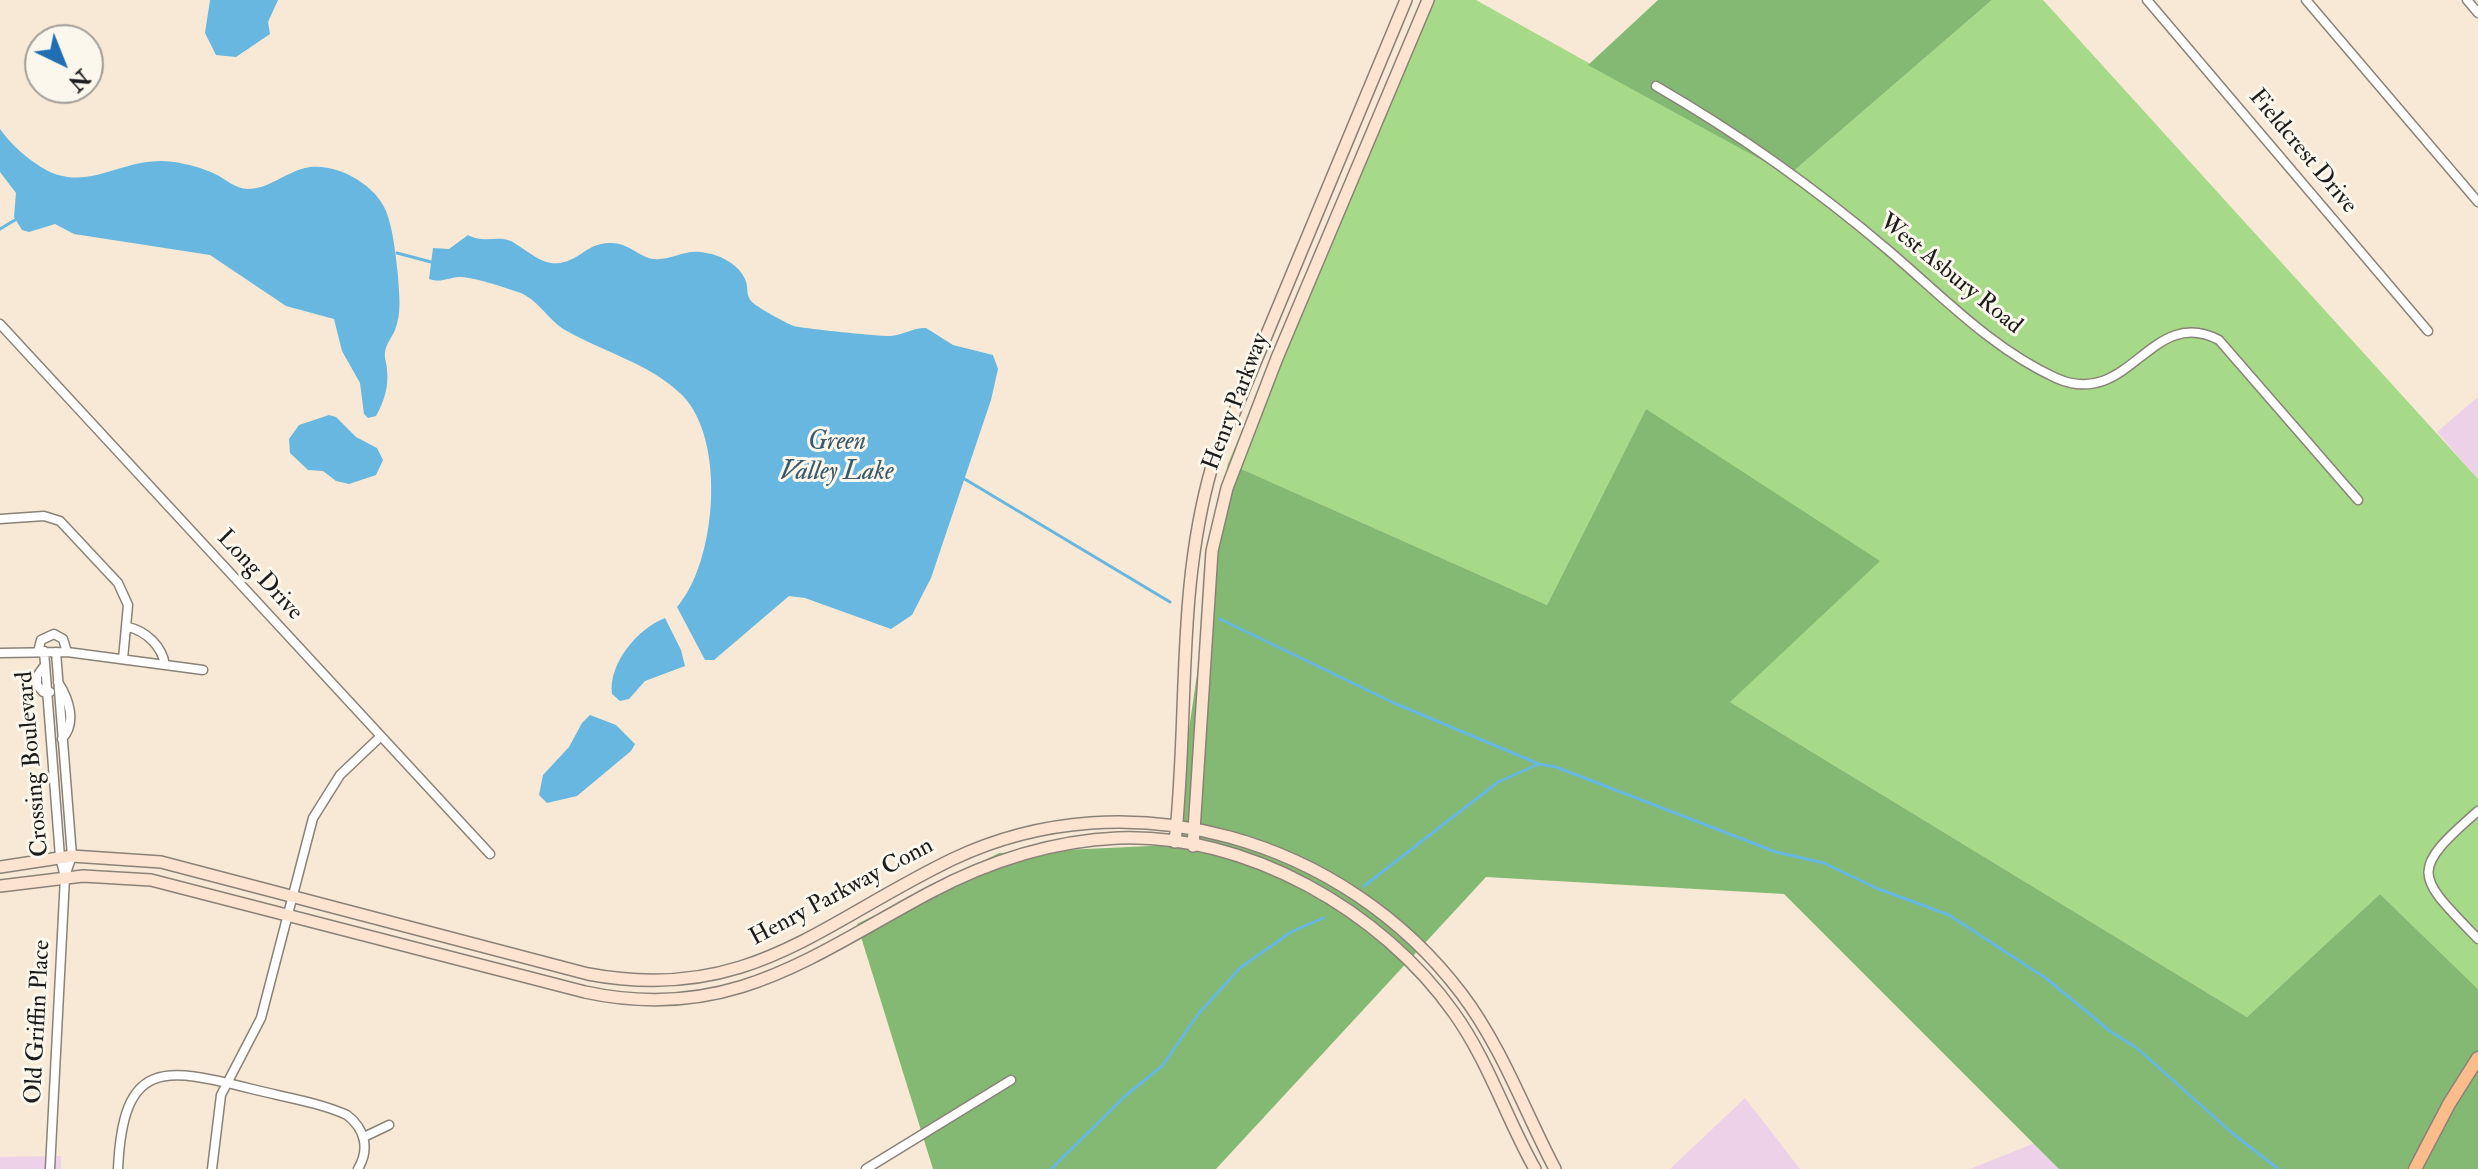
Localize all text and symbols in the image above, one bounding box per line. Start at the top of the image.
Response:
north arrow [24,24,104,104]
text: N [62,63,96,97]
street label: Fieldcrest Drive [2242,84,2362,220]
street label: West Asbury Road [1873,209,2027,341]
street label: Henry Parkway [1198,329,1276,475]
water label: Green Valley Lake [780,427,894,488]
street label: Long Drive [210,525,308,627]
street label: Crossing Boulevard [12,670,56,858]
street label: Henry Parkway Conn [745,832,939,954]
street label: Old Griffin Place [20,939,58,1105]

